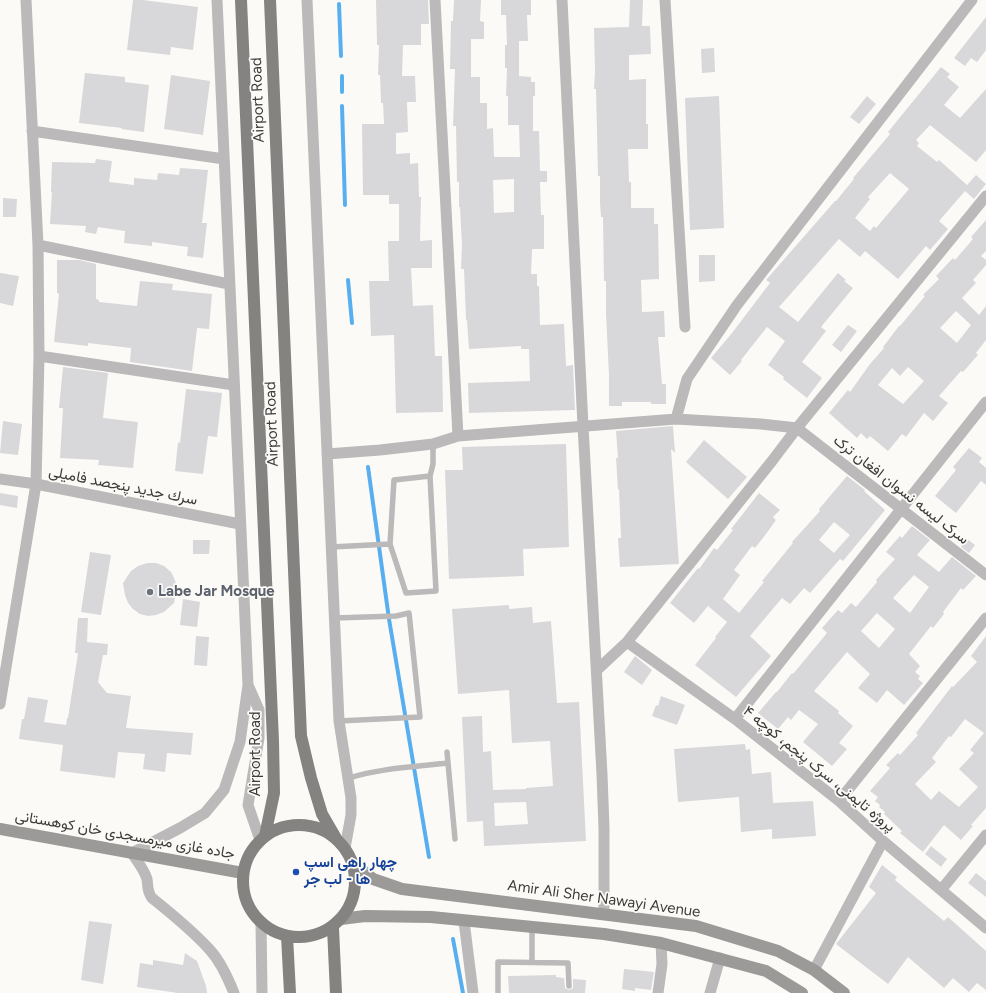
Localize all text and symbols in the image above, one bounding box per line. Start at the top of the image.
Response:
street label: Airport Road [248,57,268,143]
street label: Airport Road [262,381,282,467]
street label: سرک لیسه نسوان افغان‌ ترک [830,432,972,548]
street label: سرك جدید پنجصد فامیلی [47,463,199,509]
place label: Labe Jar Mosque [158,583,275,601]
marker: Labe Jar Mosque [145,587,155,597]
street label: پروژه تایمنی، سرک پنجم، کوچه ۴ [739,702,899,836]
street label: Airport Road [247,711,265,797]
street label: جاده غازی میرمسجدی خان کوهستانی [14,807,236,863]
place label: چهار راهی اسپ ها - لب جر [304,854,397,889]
marker: چهار راهی اسپ ها - لب جر [291,867,301,877]
street label: Amir Ali Sher Nawayi Avenue [506,877,702,921]

